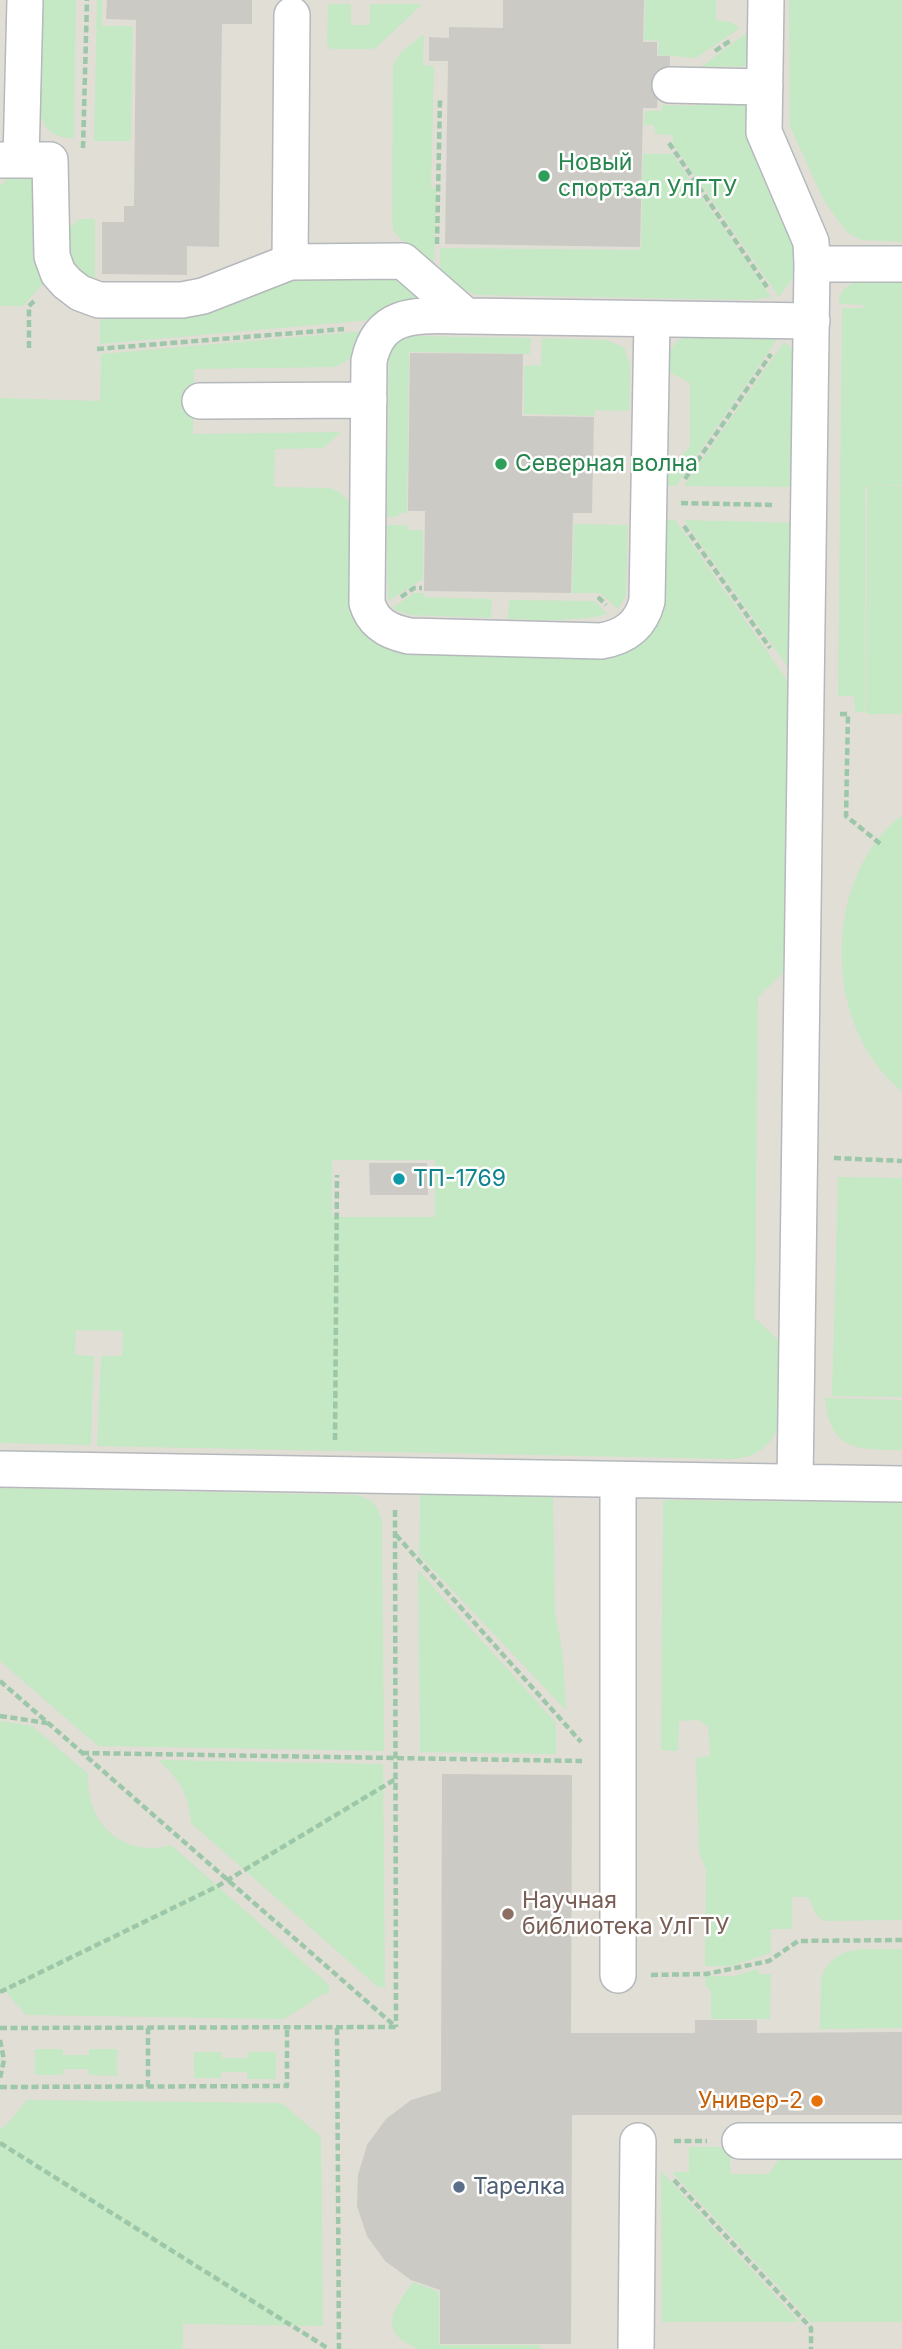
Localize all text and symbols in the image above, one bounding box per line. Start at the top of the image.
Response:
place label: Новый спортзал УлГТУ [558,149,737,203]
marker: Новый спортзал УлГТУ [536,168,552,184]
place label: Северная волна [515,450,698,478]
marker: Северная волна [493,456,509,472]
place label: ТП-1769 [413,1165,506,1193]
marker: ТП-1769 [391,1171,407,1187]
place label: Научная библиотека УлГТУ [522,1887,729,1941]
marker: Научная библиотека УлГТУ [500,1906,516,1922]
place label: Универ-2 [698,2087,803,2115]
marker: Универ-2 [809,2093,825,2109]
place label: Тарелка [473,2173,565,2201]
marker: Тарелка [451,2179,467,2195]

